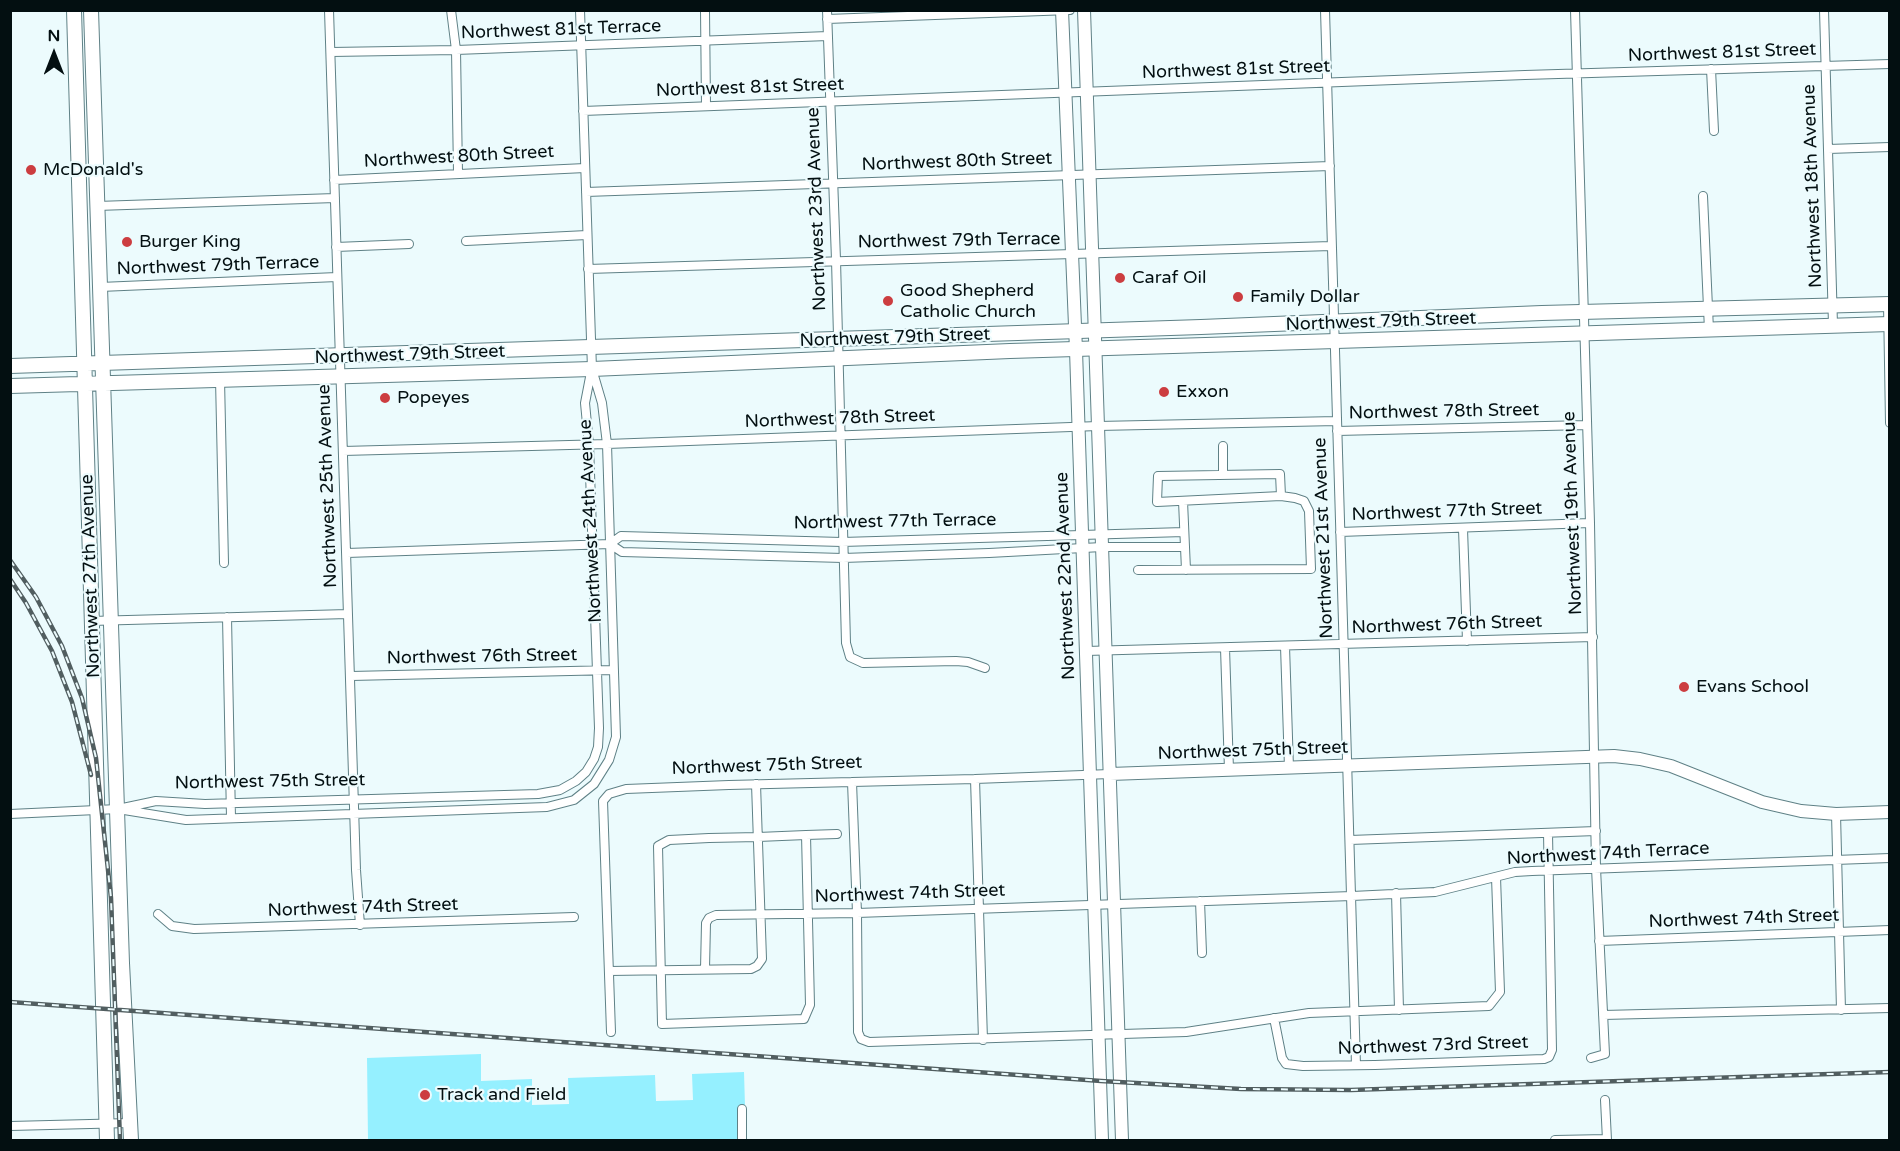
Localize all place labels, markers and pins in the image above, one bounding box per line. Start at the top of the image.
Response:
place label: McDonald's [43,159,143,181]
marker: McDonald's [24,163,38,177]
place label: Burger King [139,231,241,253]
marker: Burger King [120,235,134,249]
place label: Caraf Oil [1132,267,1206,289]
marker: Caraf Oil [1113,271,1127,285]
place label: Good Shepherd Catholic Church [900,280,1036,322]
place label: Family Dollar [1250,286,1360,308]
marker: Family Dollar [1231,290,1245,304]
marker: Good Shepherd Catholic Church [881,294,895,308]
place label: Exxon [1176,381,1229,403]
marker: Exxon [1157,385,1171,399]
place label: Popeyes [397,387,470,409]
marker: Popeyes [378,391,392,405]
place label: Evans School [1696,676,1809,698]
marker: Evans School [1677,680,1691,694]
place label: Track and Field [437,1084,566,1106]
marker: Track and Field [418,1088,432,1102]

